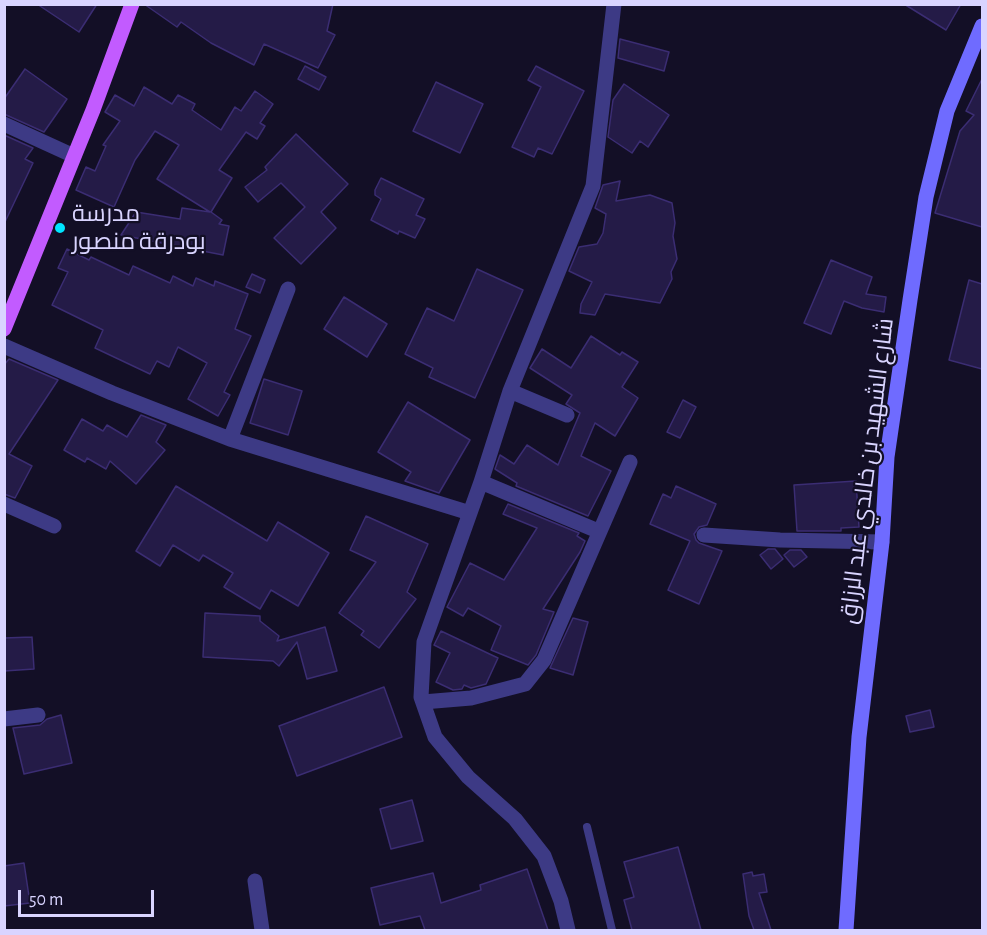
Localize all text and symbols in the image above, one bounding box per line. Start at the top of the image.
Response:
place label: مدرسة بودرقة منصور [72,200,206,256]
marker: مدرسة بودرقة منصور [53,221,67,235]
street label: شارع الشهيد بن خالدي عبد الرزاق [834,316,900,626]
scale bar [21,878,158,916]
text: 50 m [29,891,63,909]

